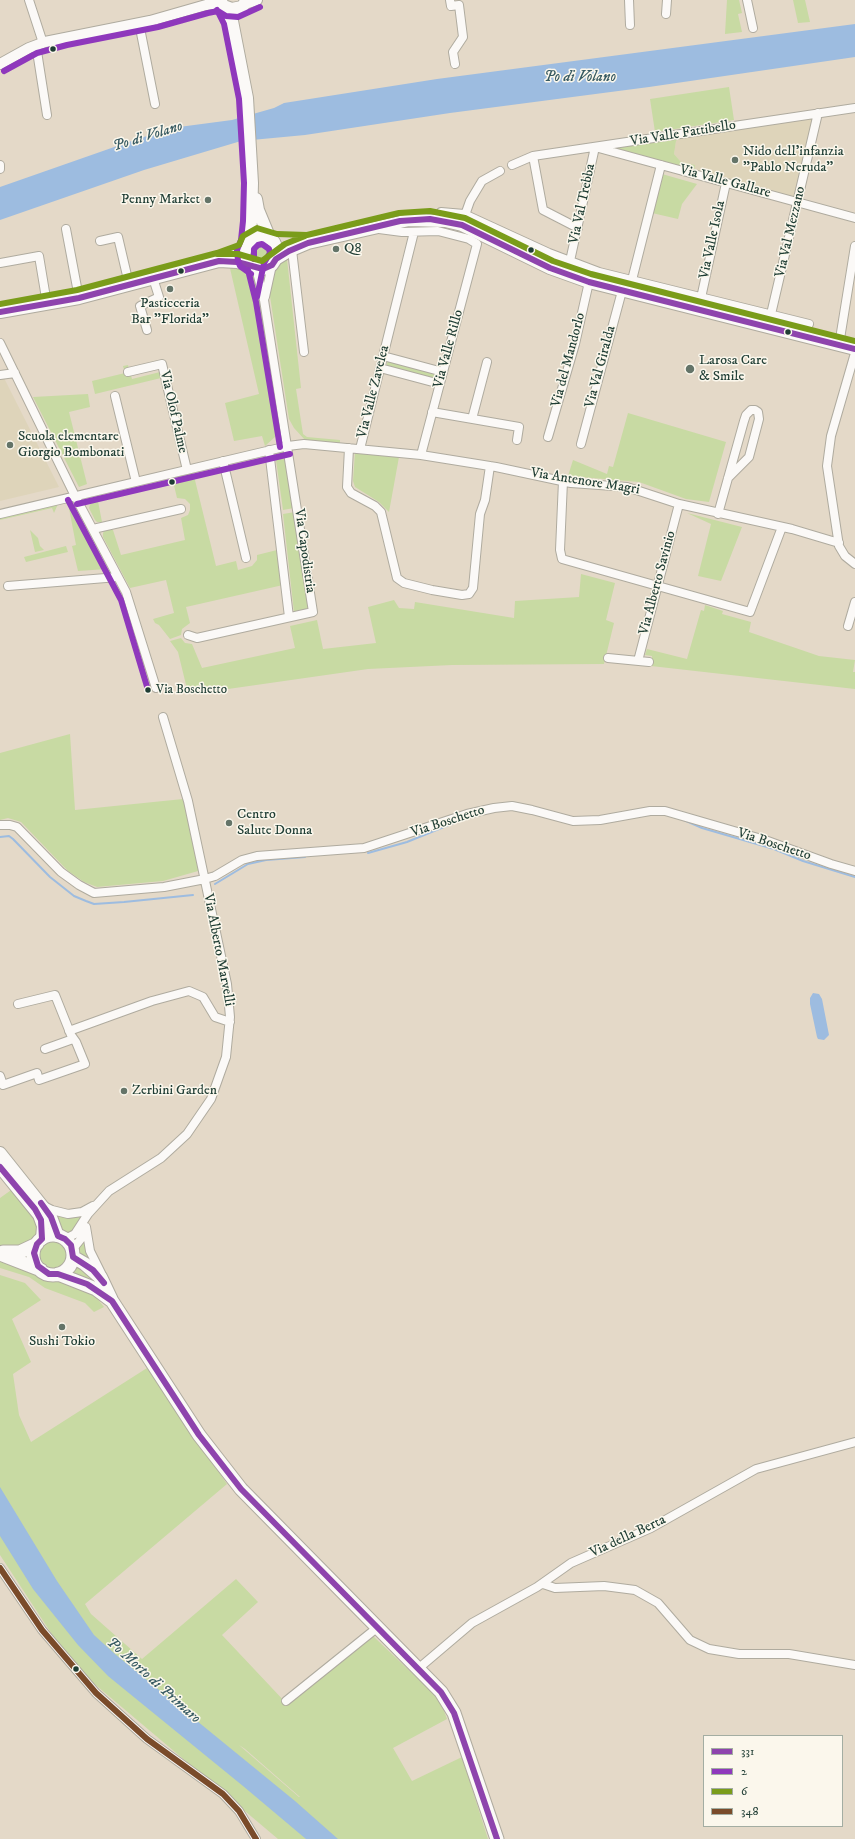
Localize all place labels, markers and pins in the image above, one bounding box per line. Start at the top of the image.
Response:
unlabelled marker [48,44,58,54]
place label: Nido dell'infanzia "Pablo Neruda" [743,144,844,176]
marker: Nido dell'infanzia "Pablo Neruda" [730,155,740,165]
place label: Penny Market [121,192,200,208]
marker: Penny Market [203,195,213,205]
place label: Q8 [344,241,361,257]
marker: Q8 [331,244,341,254]
unlabelled marker [526,245,536,255]
unlabelled marker [176,266,186,276]
marker: Pasticceria Bar "Florida" [165,284,175,294]
place label: Pasticceria Bar "Florida" [131,296,209,328]
unlabelled marker [783,327,793,337]
place label: Larosa Care & Smile [699,353,767,386]
marker: Larosa Care & Smile [684,363,696,375]
place label: Scuola elementare Giorgio Bombonati [18,429,124,462]
marker: Scuola elementare Giorgio Bombonati [5,440,15,450]
unlabelled marker [167,477,177,487]
place label: Via Boschetto [156,682,227,698]
marker: Via Boschetto [143,685,153,695]
place label: Centro Salute Donna [237,807,312,840]
marker: Centro Salute Donna [224,818,234,828]
place label: Zerbini Garden [132,1083,217,1099]
marker: Zerbini Garden [119,1086,129,1096]
marker: Sushi Tokio [57,1322,67,1332]
place label: Sushi Tokio [29,1334,95,1350]
unlabelled marker [71,1664,81,1674]

